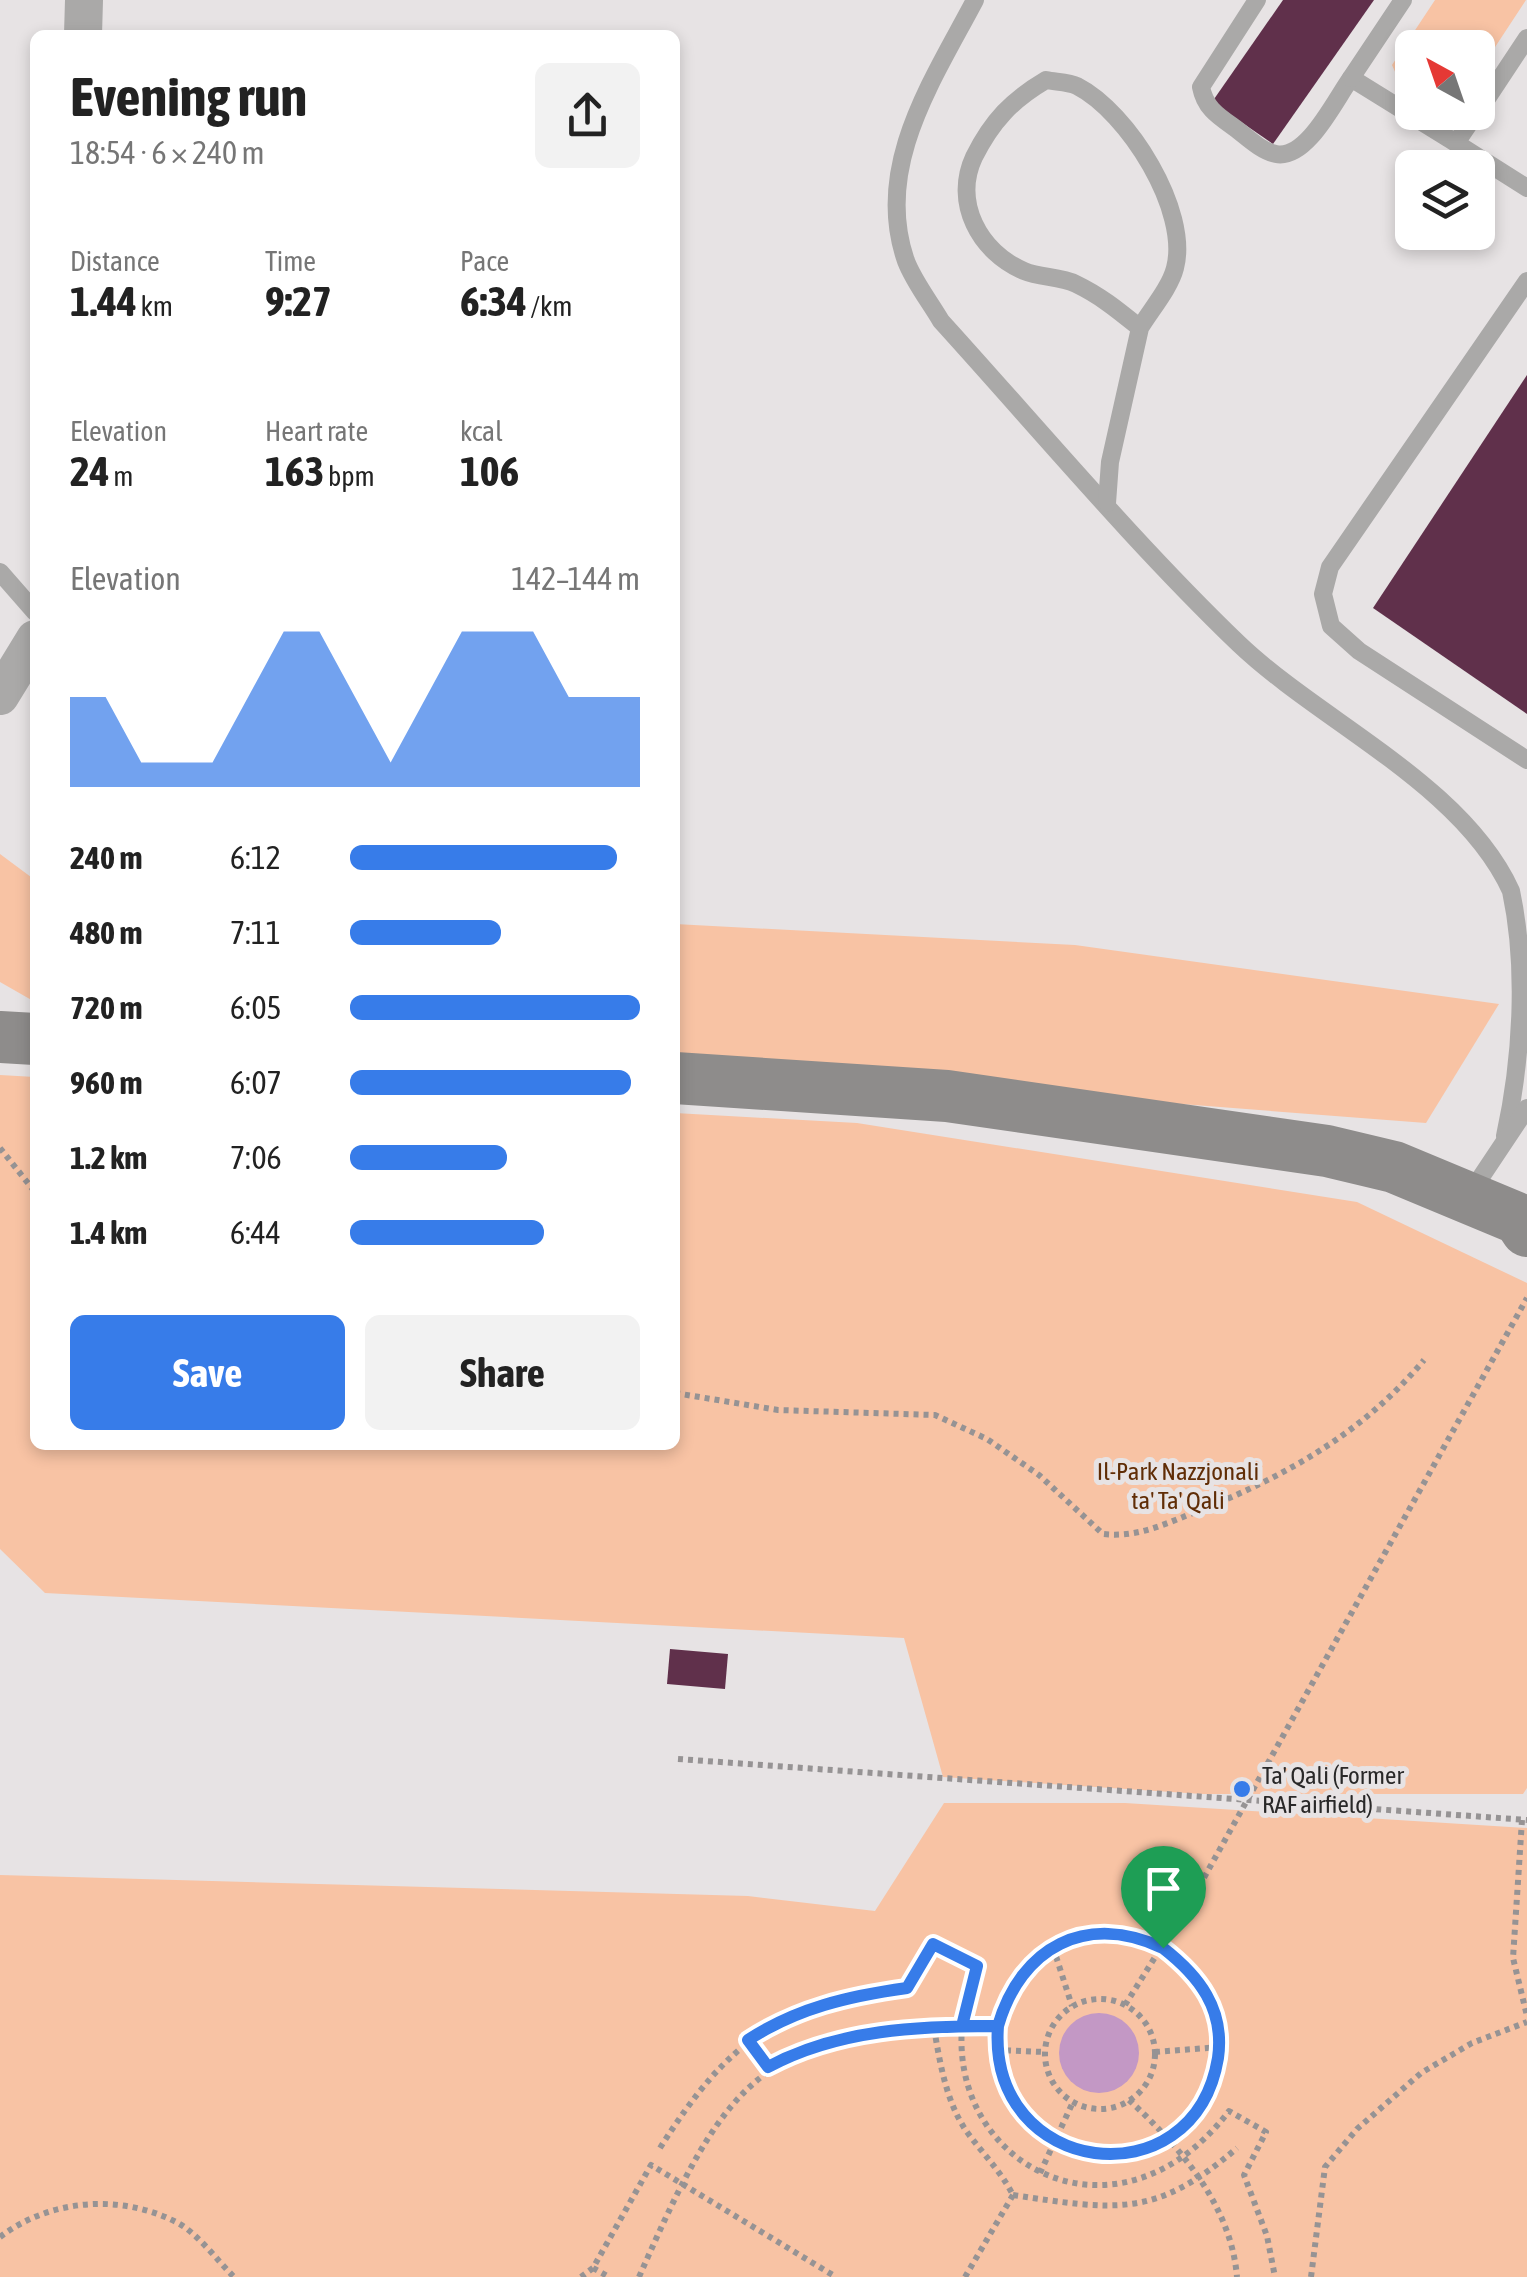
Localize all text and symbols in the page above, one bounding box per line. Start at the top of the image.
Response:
north arrow [1395,30,1495,130]
map controls [1395,30,1495,250]
button: share [535,63,640,168]
text: Evening run [70,65,307,128]
text: 18:54 · 6 × 240 m [70,134,264,171]
button: layers [1395,150,1495,250]
text: Distance [70,245,160,277]
text: Time [265,245,316,277]
text: Pace [460,245,509,277]
text: 1.44 [70,277,137,325]
text: 9:27 [265,277,332,325]
text: 6:34 [460,277,527,325]
text: km [137,290,173,322]
text: /km [527,290,572,322]
text: Elevation [70,415,167,447]
text: Heart rate [265,415,368,447]
text: kcal [460,415,503,447]
text: 24 [70,447,109,495]
text: 163 [265,447,324,495]
text: 106 [460,447,519,495]
text: m [109,460,133,492]
text: bpm [324,460,375,492]
text: Elevation [70,560,181,597]
text: 142–144 m [511,560,640,597]
text: 240 m [70,839,143,876]
text: 6:12 [230,839,281,876]
text: 480 m [70,914,143,951]
text: 7:11 [230,914,281,951]
text: 720 m [70,989,143,1026]
text: 6:05 [230,989,281,1026]
text: 960 m [70,1064,143,1101]
text: 6:07 [230,1064,281,1101]
text: 1.2 km [70,1139,147,1176]
text: 7:06 [230,1139,281,1176]
text: 1.4 km [70,1214,147,1251]
text: 6:44 [230,1214,281,1251]
button: Save [70,1315,345,1430]
button: Share [365,1315,640,1430]
park label: Il-Park Nazzjonali ta' Ta' Qali [1097,1457,1259,1514]
place label: Ta' Qali (Former RAF airfield) [1262,1761,1404,1818]
marker: Ta' Qali (Former RAF airfield) [1231,1778,1253,1800]
pin [1121,1846,1206,1949]
icon: arrive [1136,1861,1191,1916]

